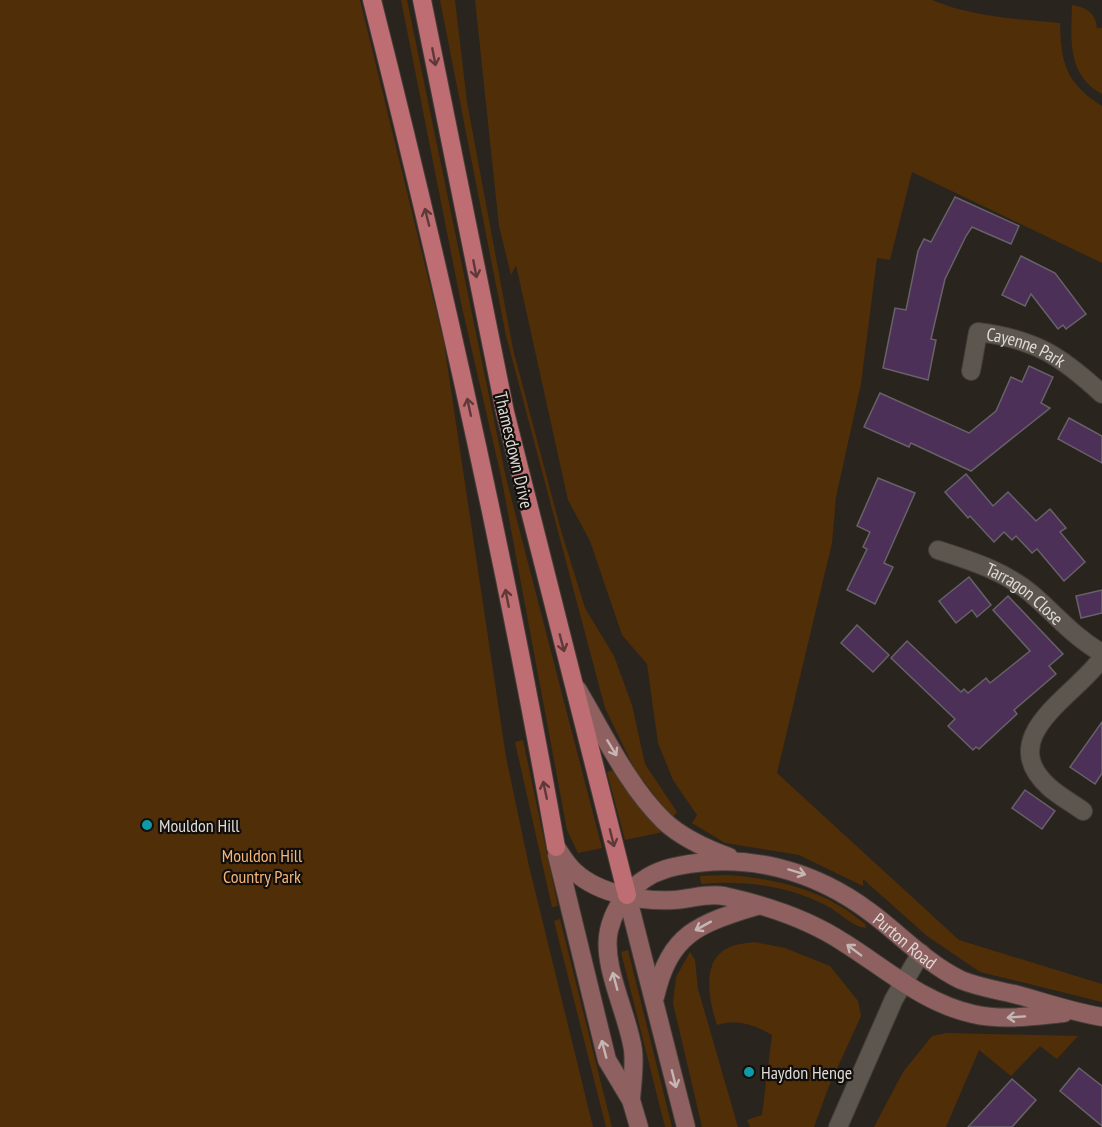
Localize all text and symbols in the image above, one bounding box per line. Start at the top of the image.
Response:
one-way arrow [429,47,440,67]
one-way arrow [421,208,433,227]
one-way arrow [470,259,481,279]
street label: Cayenne Park [985,322,1070,372]
street label: Thamesdown Drive [489,390,539,510]
one-way arrow [462,398,474,417]
street label: Tarragon Close [982,557,1069,629]
one-way arrow [501,589,512,609]
one-way arrow [557,633,569,652]
one-way arrow [607,739,619,756]
one-way arrow [539,780,550,800]
place label: Mouldon Hill [159,814,240,837]
marker: Mouldon Hill [140,818,154,832]
one-way arrow [606,828,618,847]
park label: Mouldon Hill Country Park [222,844,303,888]
one-way arrow [787,867,806,878]
street label: Purton Road [869,907,941,974]
one-way arrow [695,921,712,933]
one-way arrow [846,944,862,957]
one-way arrow [609,971,621,990]
one-way arrow [1007,1012,1027,1023]
one-way arrow [597,1040,609,1059]
place label: Haydon Henge [761,1061,852,1084]
marker: Haydon Henge [742,1065,756,1079]
one-way arrow [669,1069,680,1088]

